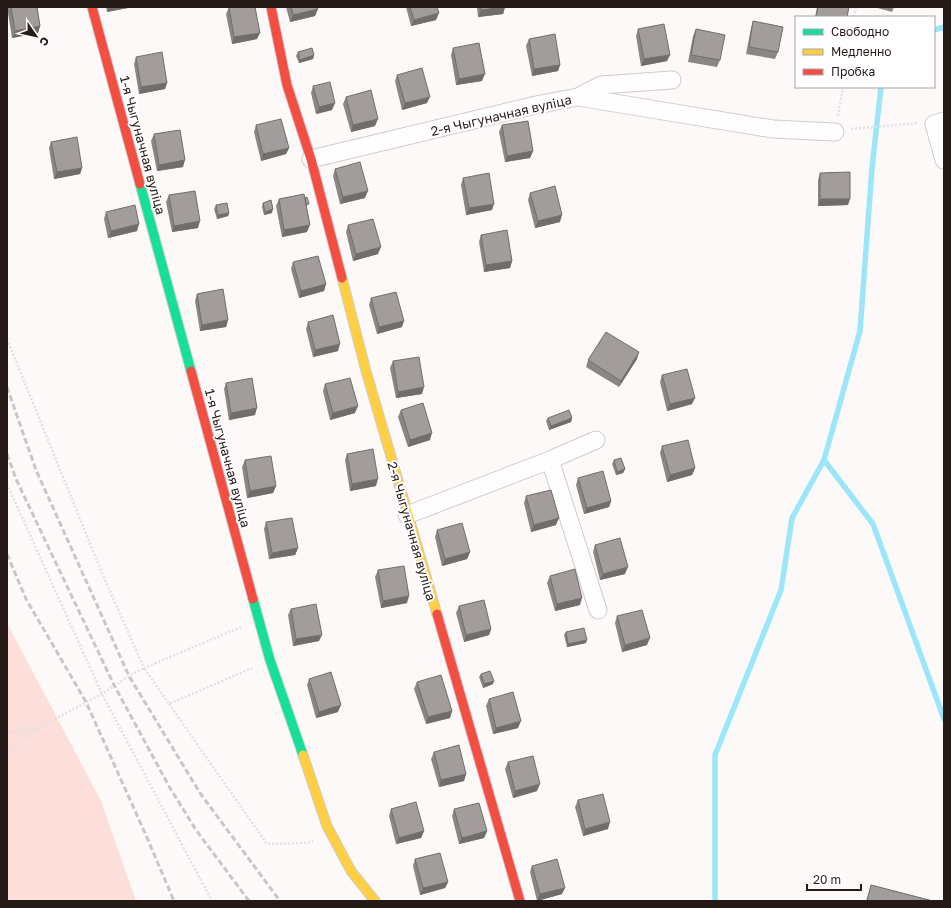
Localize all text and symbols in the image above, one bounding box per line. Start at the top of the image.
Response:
north arrow [16,16,56,56]
legend [795,16,935,88]
text: Свободно [831,24,889,39]
text: С [37,35,52,49]
text: Медленно [831,44,891,59]
text: Пробка [831,64,875,79]
street label: 1-я Чыгуначная вуліца [117,74,169,216]
street label: 2-я Чыгуначная вуліца [429,91,573,139]
street label: 1-я Чыгуначная вуліца [202,387,254,529]
street label: 2-я Чыгуначная вуліца [384,460,440,602]
scale bar [807,866,861,892]
text: 20 m [813,872,841,887]

